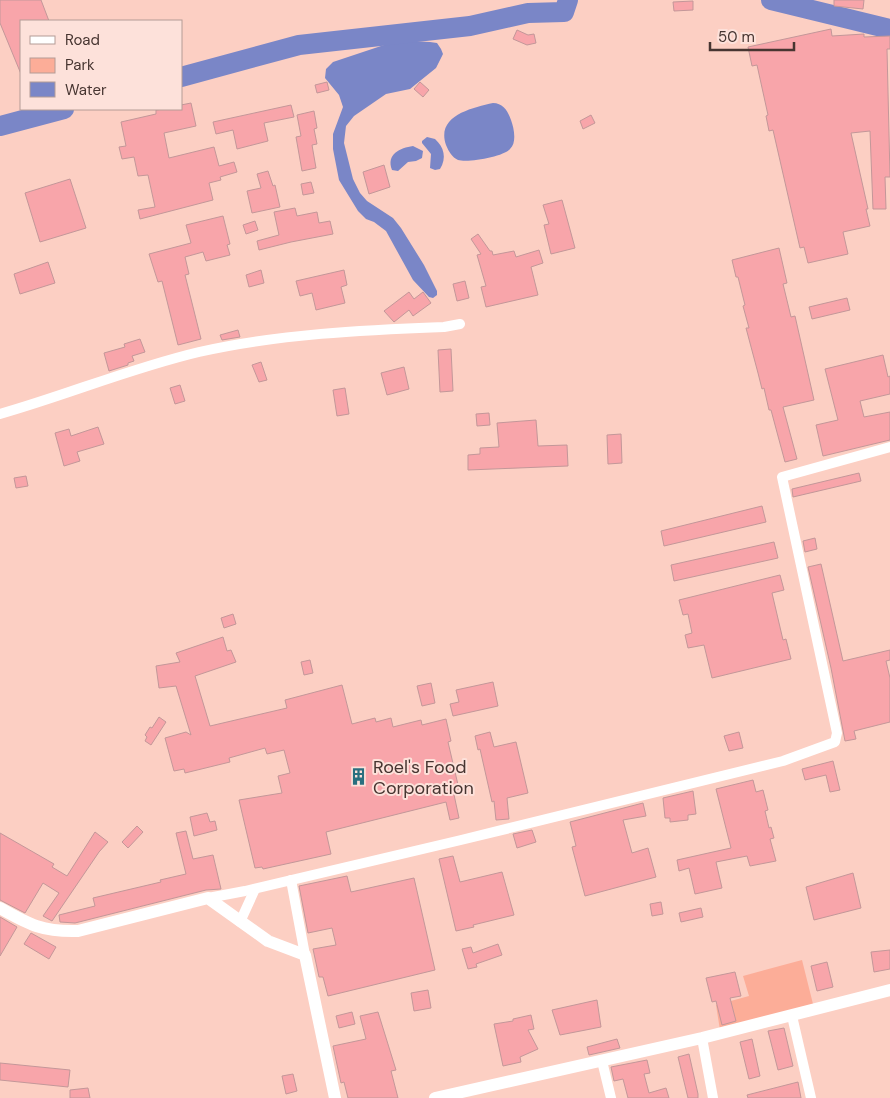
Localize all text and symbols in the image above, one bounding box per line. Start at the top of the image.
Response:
legend [20,20,182,110]
scale bar [710,20,794,52]
text: 50 m [718,27,755,47]
text: Road [65,30,100,50]
text: Park [65,55,95,75]
text: Water [65,80,107,100]
place label: Roel's Food Corporation [373,755,474,800]
building icon: Roel's Food Corporation [349,767,369,787]

